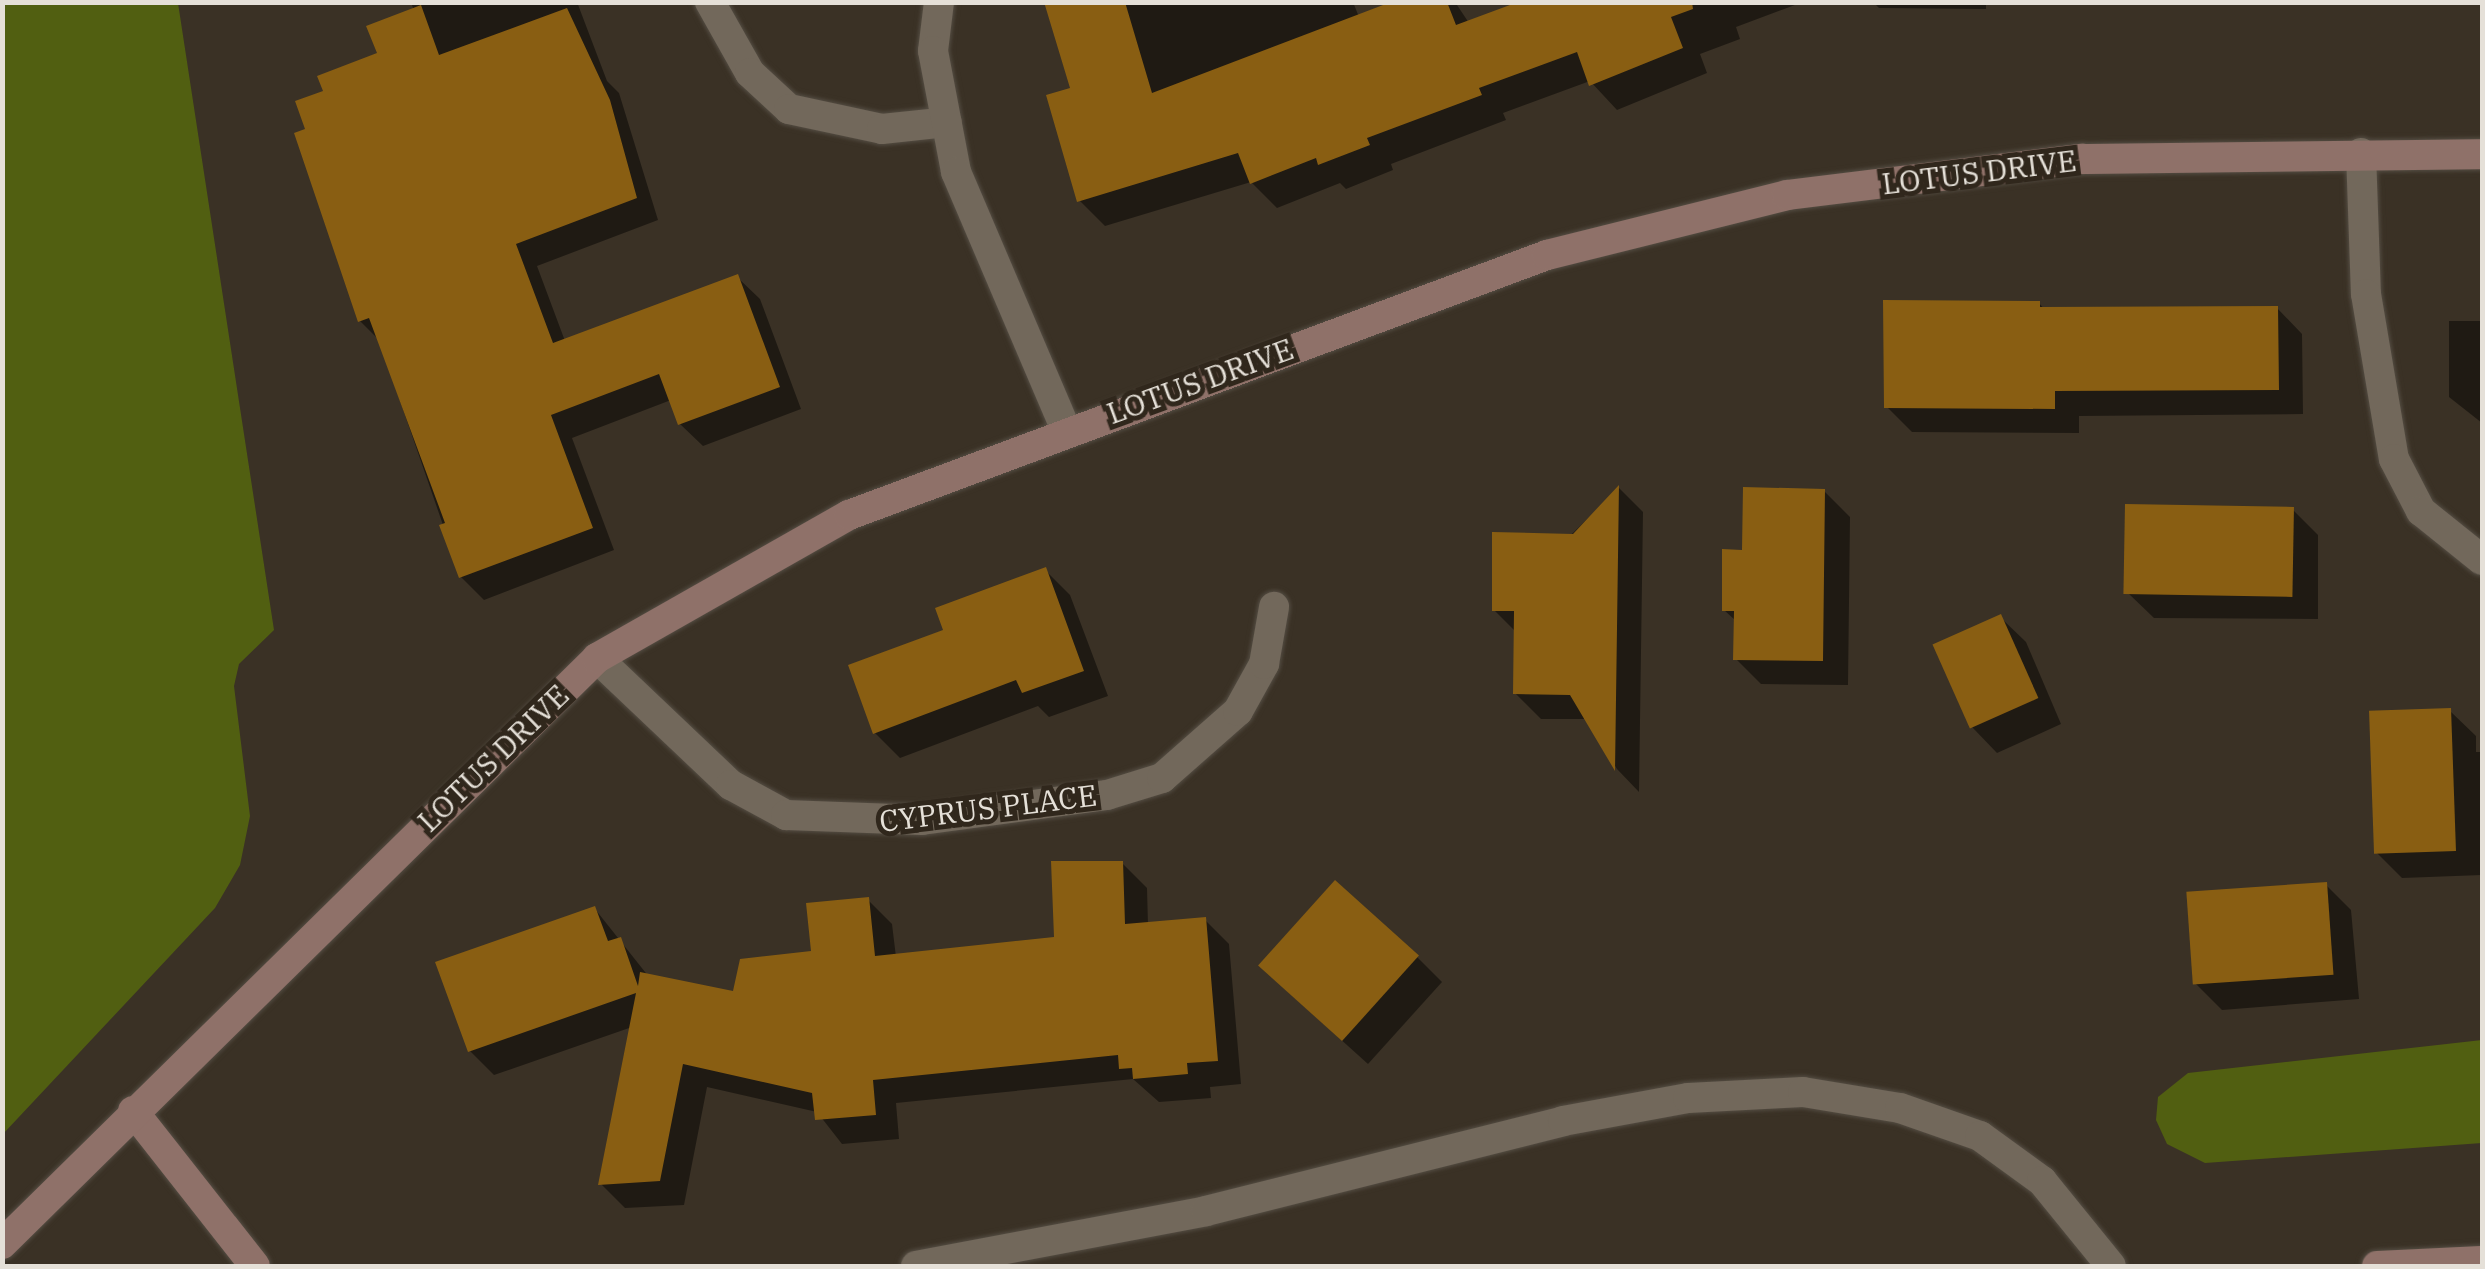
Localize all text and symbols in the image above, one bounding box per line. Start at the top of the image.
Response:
street label: LOTUS DRIVE [1880,142,2078,202]
street label: LOTUS DRIVE [1102,331,1298,431]
street label: LOTUS DRIVE [410,677,576,839]
street label: CYPRUS PLACE [877,777,1099,839]

